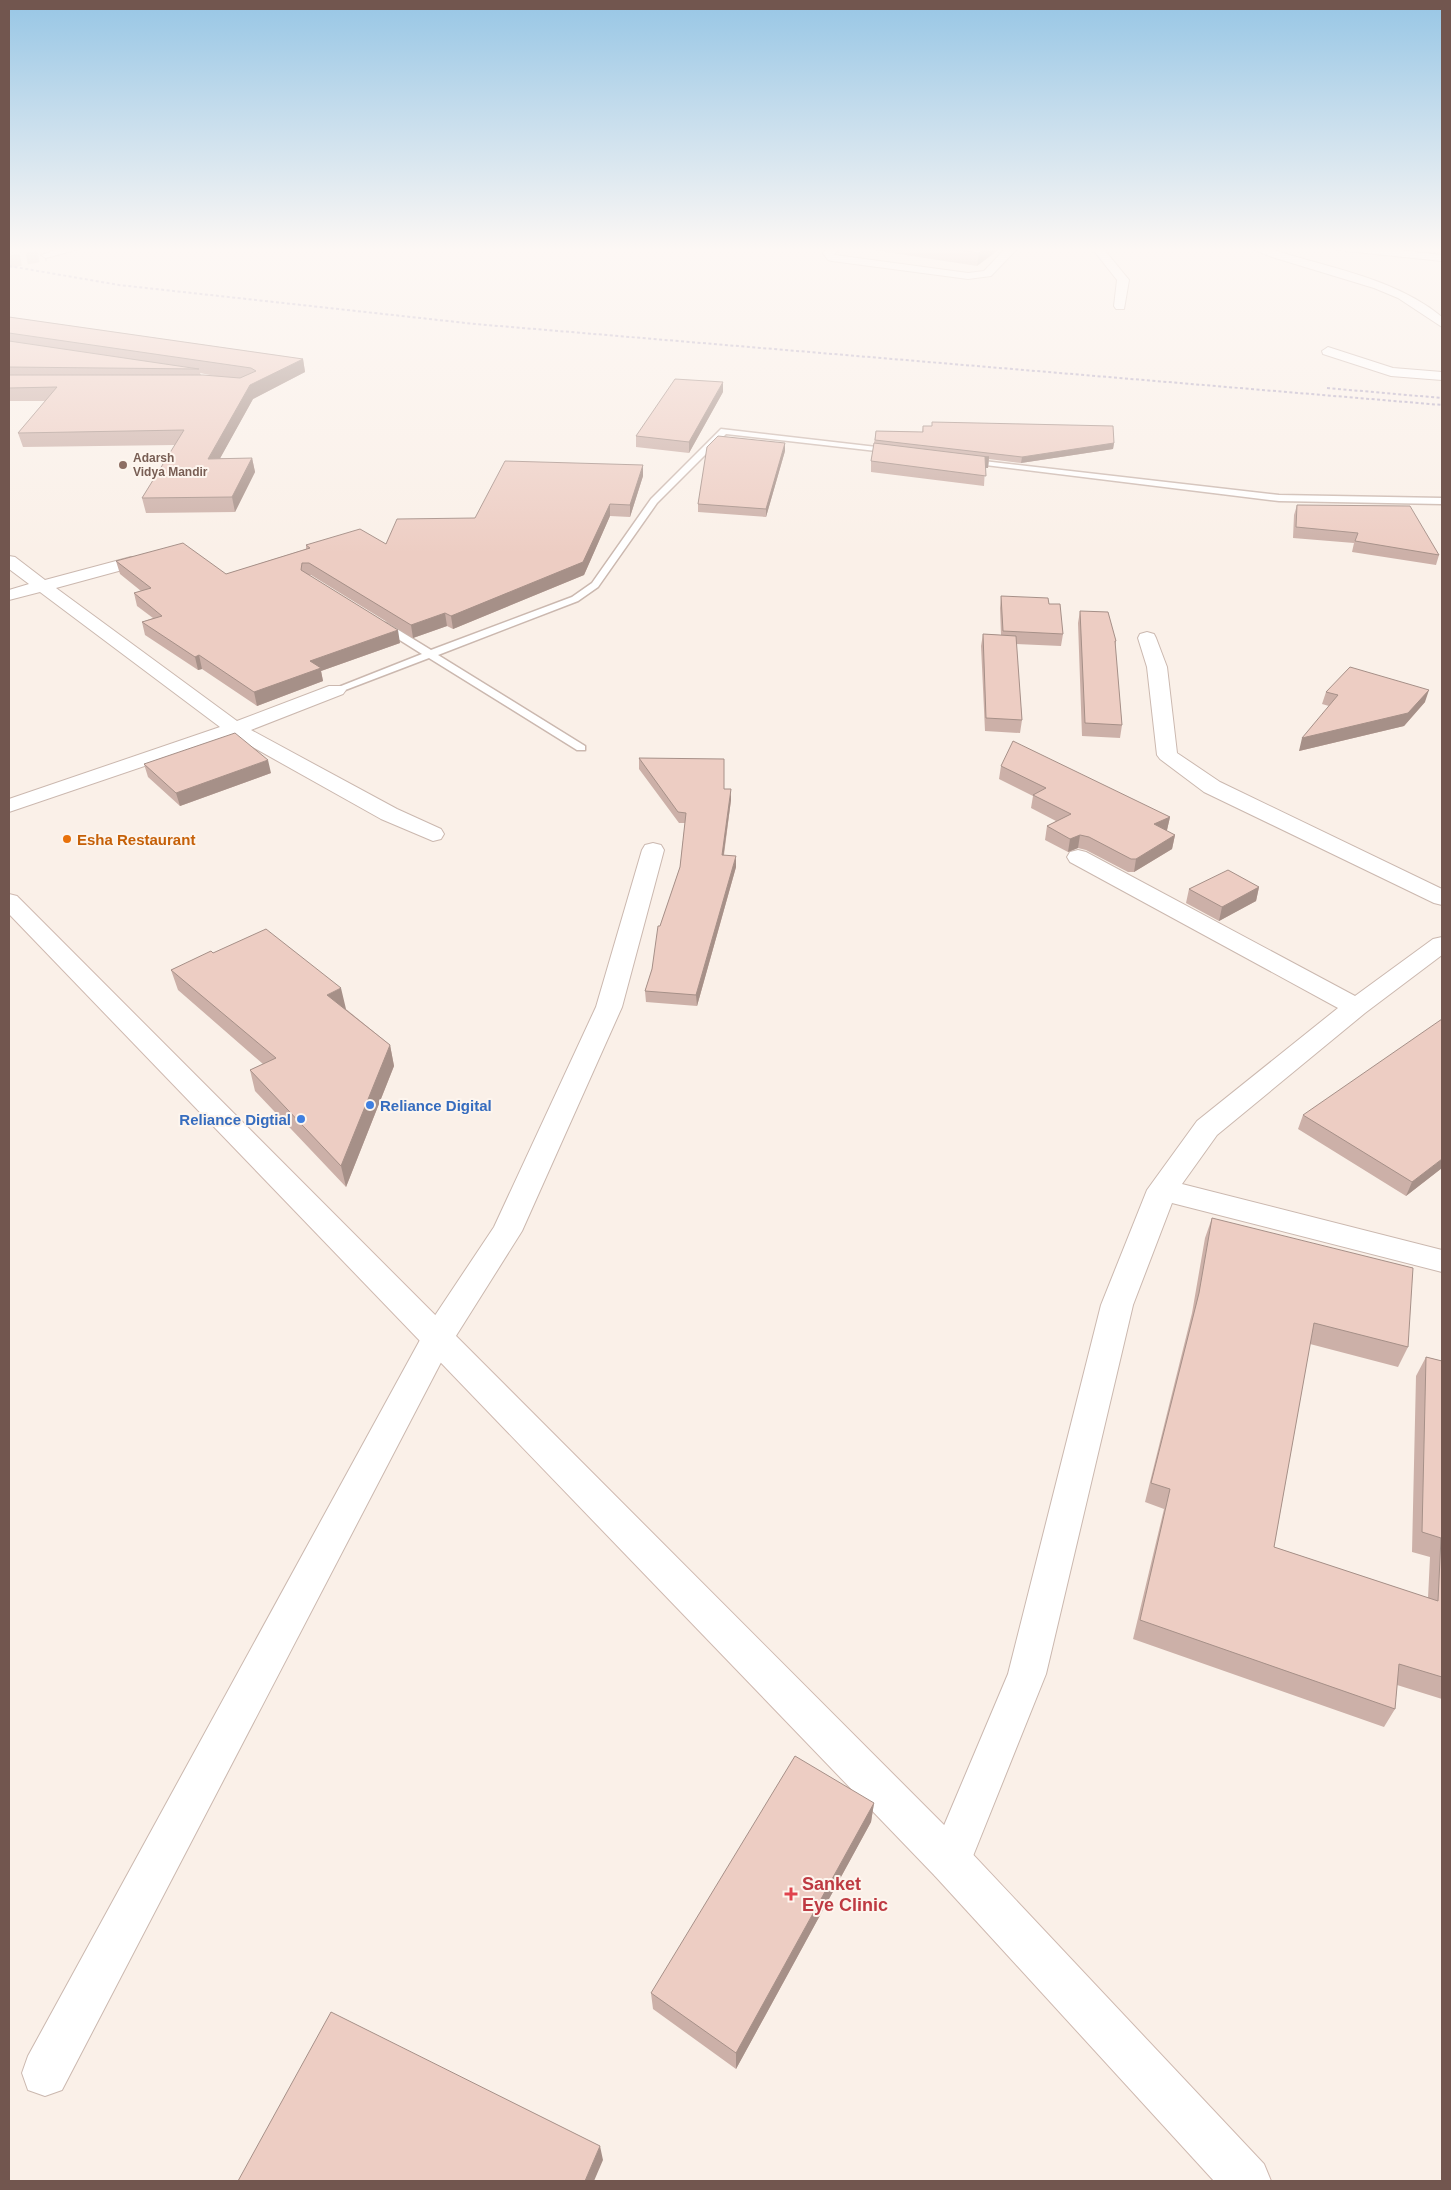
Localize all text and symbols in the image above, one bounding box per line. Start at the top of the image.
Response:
place label: Adarsh Vidya Mandir [133,451,208,479]
marker: Adarsh Vidya Mandir [117,459,129,471]
place label: Esha Restaurant [77,831,195,848]
marker: Esha Restaurant [61,833,73,845]
place label: Reliance Digital [380,1097,492,1114]
marker: Reliance Digital [364,1099,376,1111]
place label: Reliance Digtial [179,1111,291,1128]
marker: Reliance Digtial [295,1113,307,1125]
place label: Sanket Eye Clinic [802,1874,888,1915]
marker: Sanket Eye Clinic [784,1887,798,1901]

